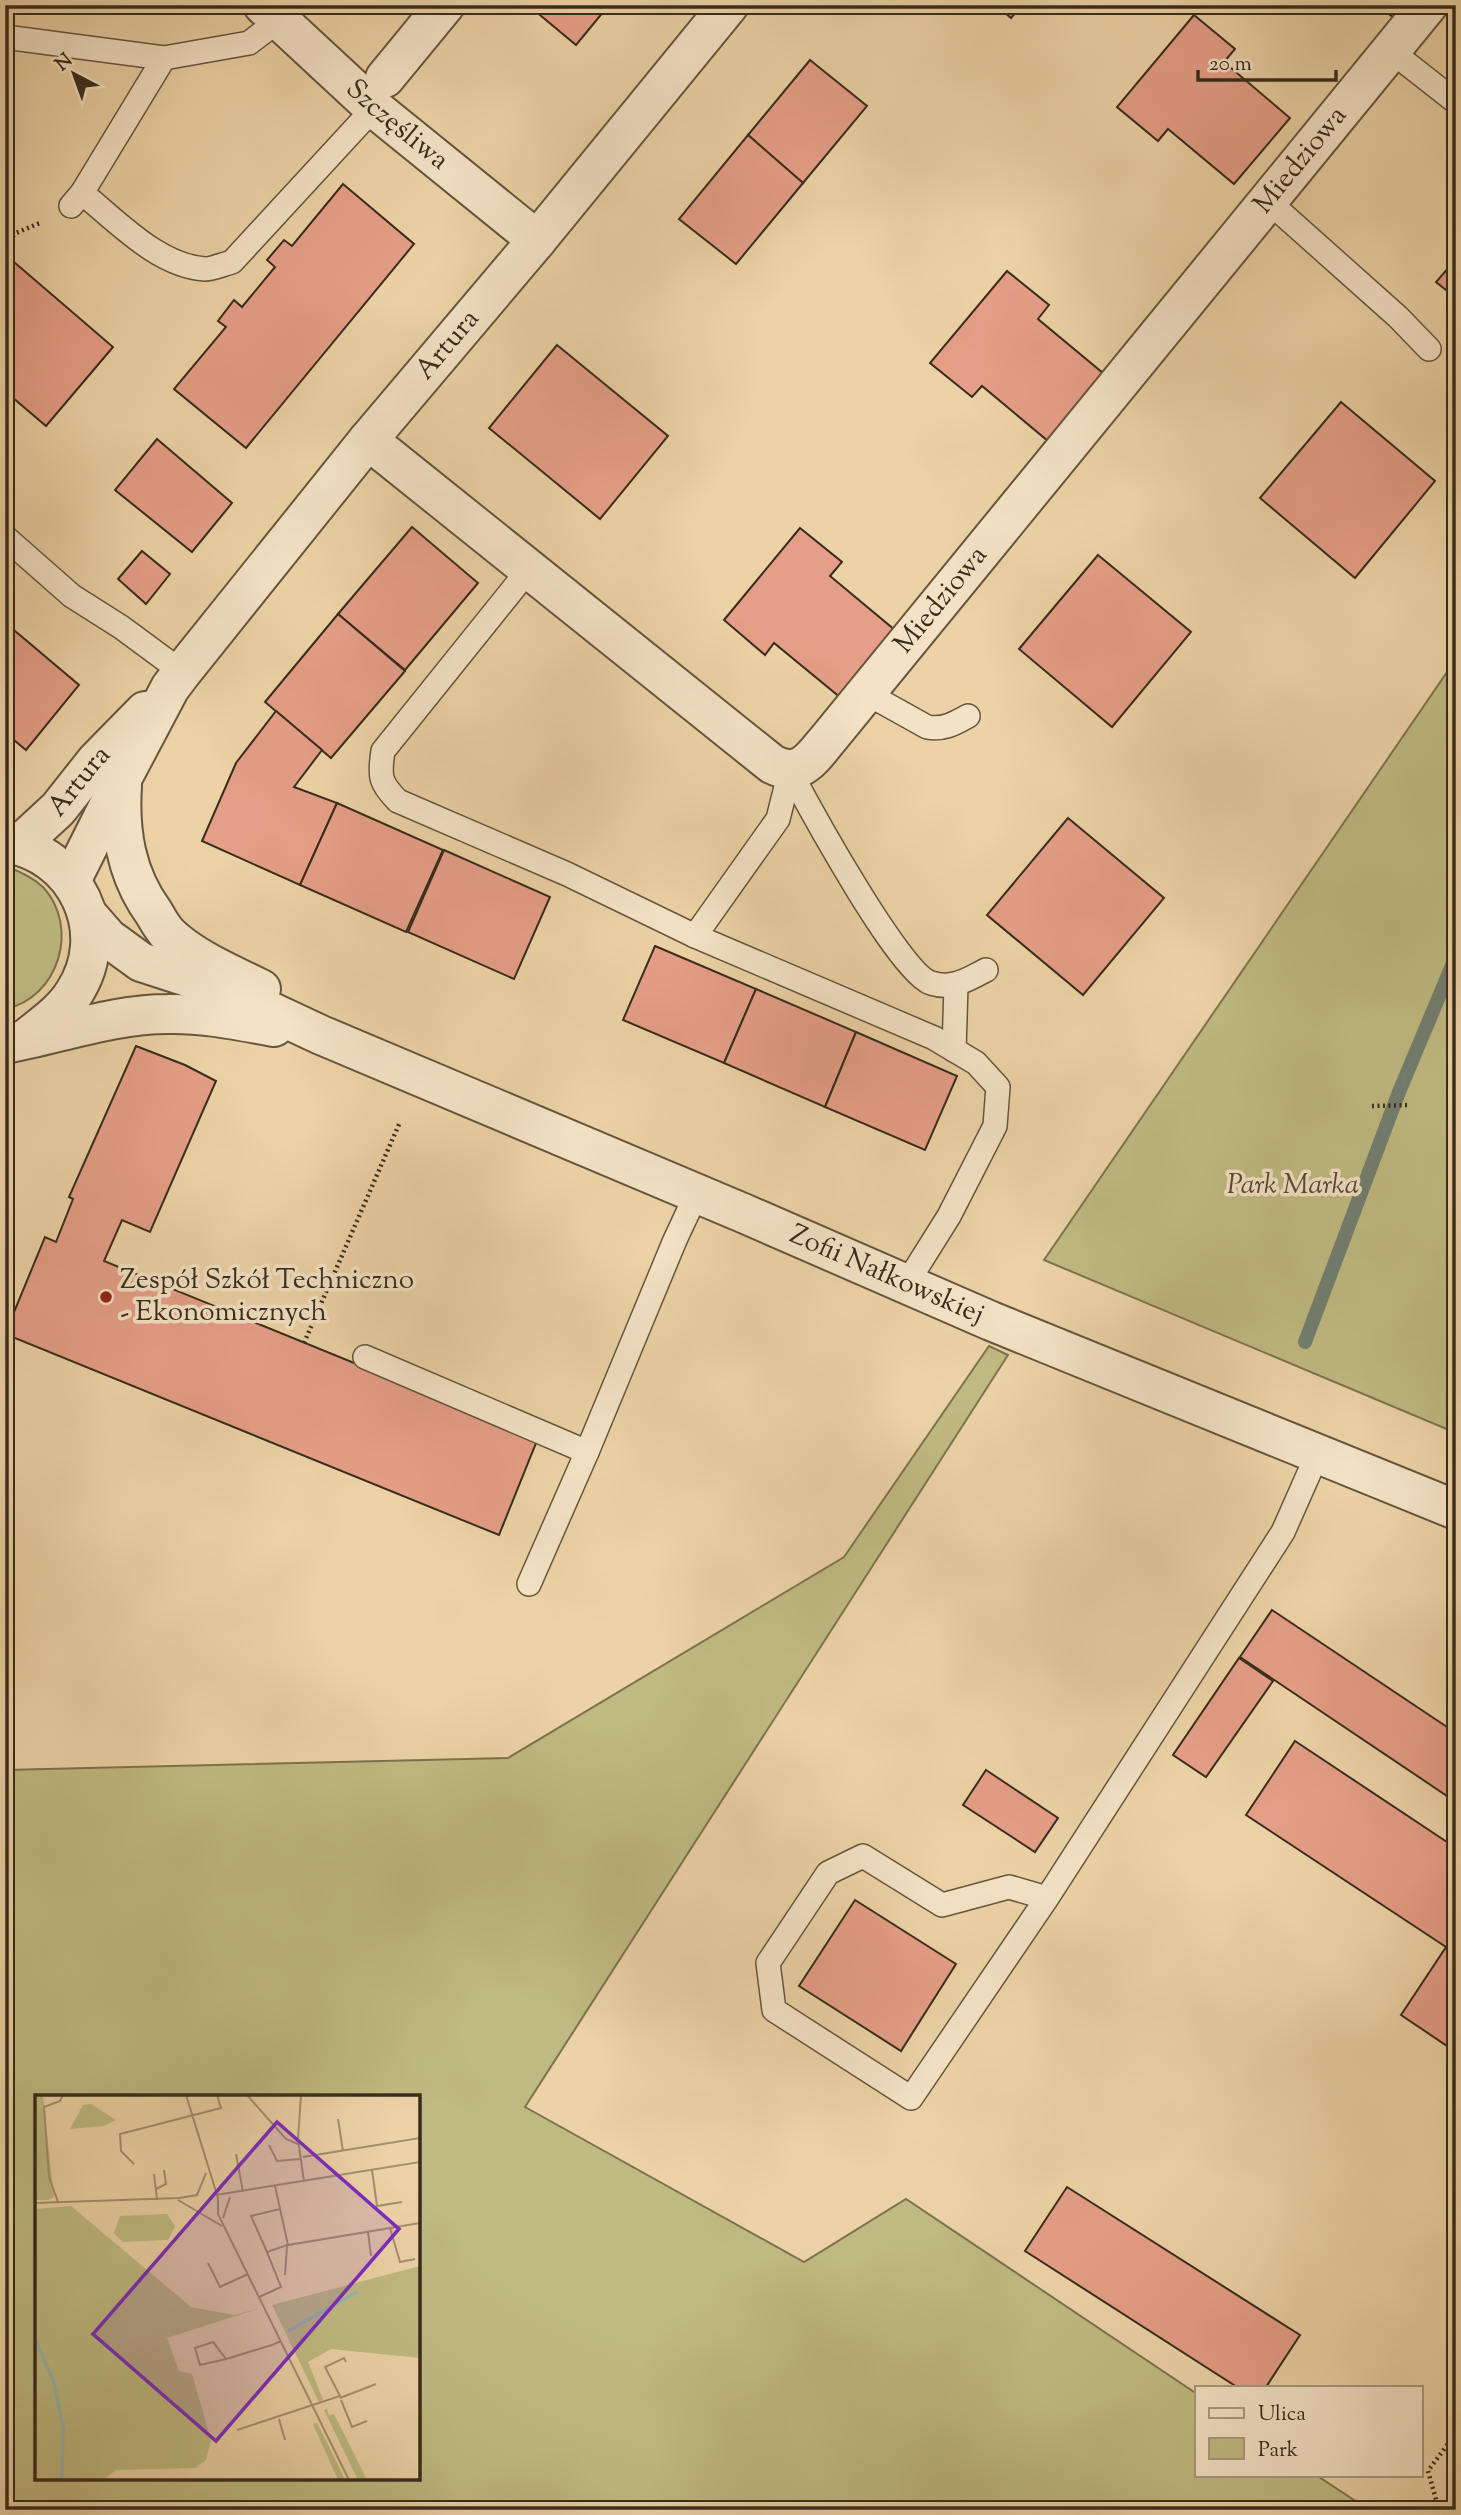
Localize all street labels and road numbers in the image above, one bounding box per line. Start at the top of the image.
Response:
street label: Szczęśliwa [336,71,457,181]
street label: Miedziowa [1244,98,1357,223]
street label: Artura [406,301,490,389]
street label: Miedziowa [885,538,998,663]
street label: Artura [39,736,121,826]
street label: Zofii Nałkowskiej [783,1216,990,1336]

